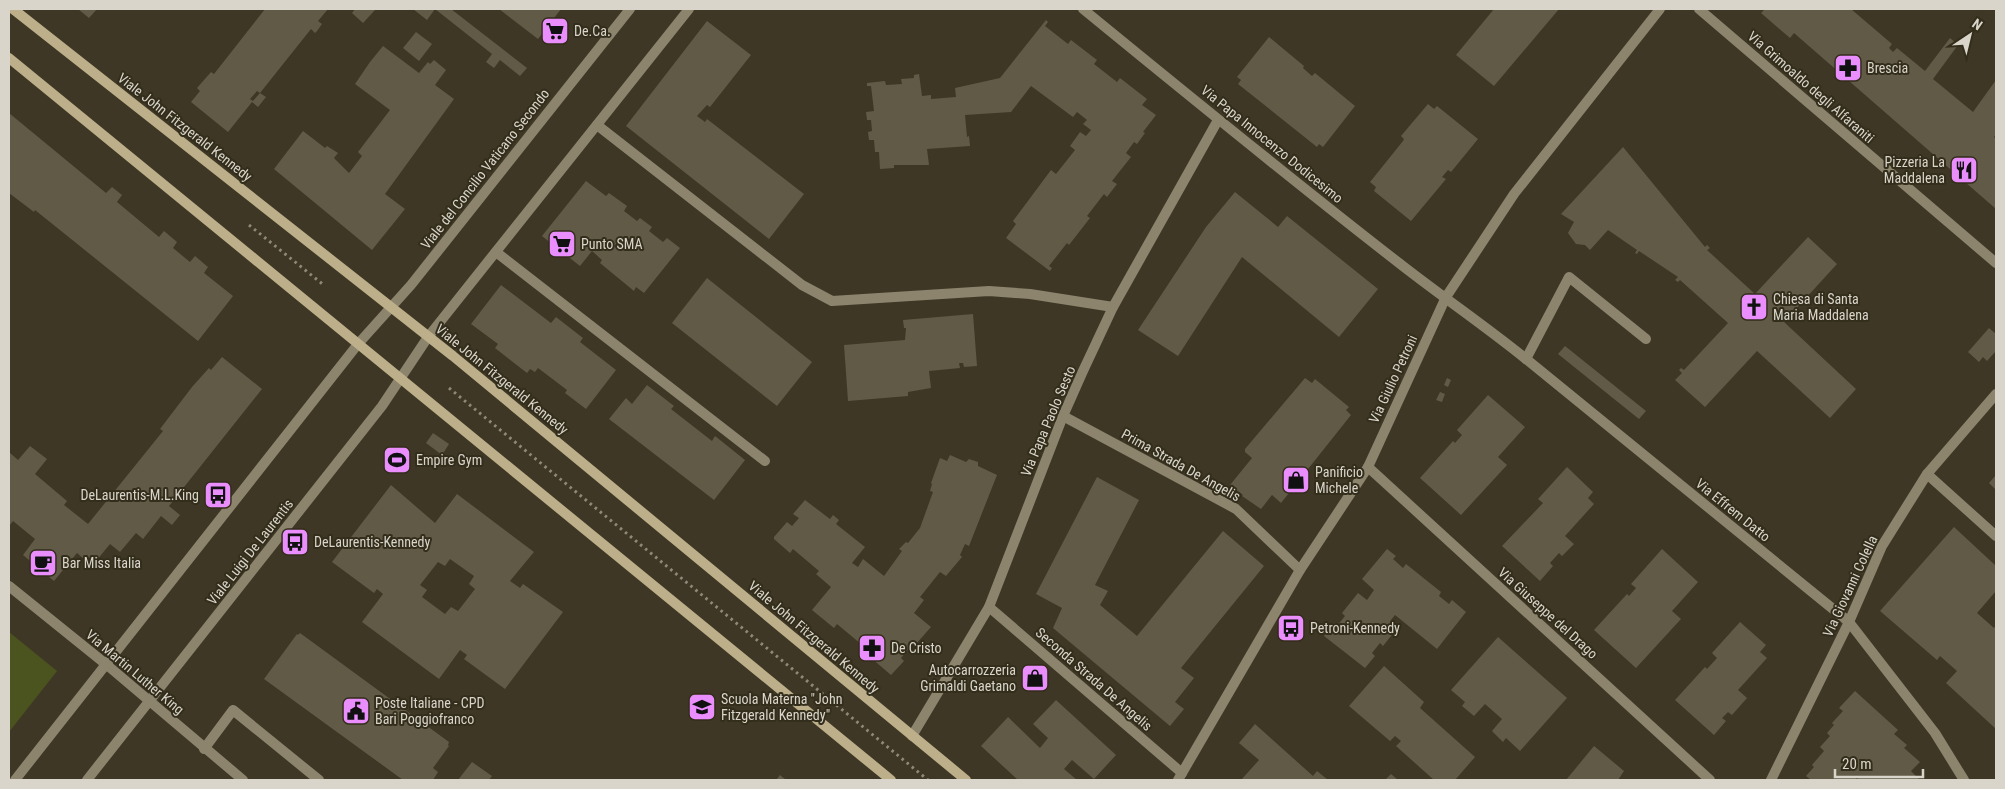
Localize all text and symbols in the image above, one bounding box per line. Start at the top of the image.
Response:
north arrow [1945,10,1995,60]
text: N [1969,15,1986,33]
supermarket icon: De.Ca. [540,16,570,46]
place label: De.Ca. [574,23,611,39]
street label: Via Grimoaldo degli Alfaraniti [1745,28,1877,146]
pharmacy icon: Brescia [1833,53,1863,83]
place label: Brescia [1867,60,1908,76]
street label: Viale John Fitzgerald Kennedy [115,70,255,184]
street label: Via Papa Innocenzo Dodicesimo [1198,82,1346,206]
street label: Viale del Concilio Vaticano Secondo [418,86,552,252]
place label: Pizzeria La Maddalena [1884,154,1945,186]
restaurant icon: Pizzeria La Maddalena [1949,155,1979,185]
supermarket icon: Punto SMA [547,229,577,259]
place label: Punto SMA [581,236,643,252]
place label: Chiesa di Santa Maria Maddalena [1773,291,1869,323]
church icon: Chiesa di Santa Maria Maddalena [1739,292,1769,322]
street label: Viale John Fitzgerald Kennedy [433,321,572,438]
street label: Via Giulio Petroni [1366,332,1420,426]
street label: Via Papa Paolo Sesto [1018,363,1078,479]
street label: Prima Strada De Angelis [1119,426,1243,504]
sports icon: Empire Gym [382,445,412,475]
place label: Empire Gym [416,452,482,468]
place label: Panificio Michele [1315,464,1363,496]
shop icon: Panificio Michele [1281,465,1311,495]
street label: Via Effrem Datto [1693,475,1773,545]
bus stop icon: DeLaurentis-M.L.King [203,480,233,510]
place label: DeLaurentis-M.L.King [80,487,199,503]
street label: Viale Luigi De Laurentis [204,496,296,608]
bus stop icon: DeLaurentis-Kennedy [280,527,310,557]
street label: Via Giovanni Colella [1820,533,1880,639]
place label: DeLaurentis-Kennedy [314,534,430,550]
cafe icon: Bar Miss Italia [28,548,58,578]
place label: Bar Miss Italia [62,555,141,571]
street label: Via Giuseppe del Drago [1495,564,1601,662]
street label: Viale John Fitzgerald Kennedy [745,578,883,697]
bus stop icon: Petroni-Kennedy [1276,613,1306,643]
place label: Petroni-Kennedy [1310,620,1400,636]
street label: Seconda Strada De Angelis [1033,624,1155,734]
street label: Via Martin Luther King [83,626,187,718]
pharmacy icon: De Cristo [857,633,887,663]
place label: De Cristo [891,640,942,656]
place label: Autocarrozzeria Grimaldi Gaetano [920,662,1016,694]
shop icon: Autocarrozzeria Grimaldi Gaetano [1020,663,1050,693]
place label: Scuola Materna "John Fitzgerald Kennedy" [721,691,842,723]
school or university icon: Scuola Materna "John Fitzgerald Kennedy" [687,692,717,722]
place label: Poste Italiane - CPD Bari Poggiofranco [375,695,484,727]
public building icon: Poste Italiane - CPD Bari Poggiofranco [341,696,371,726]
scale bar [1835,746,1922,778]
text: 20 m [1842,755,1872,773]

